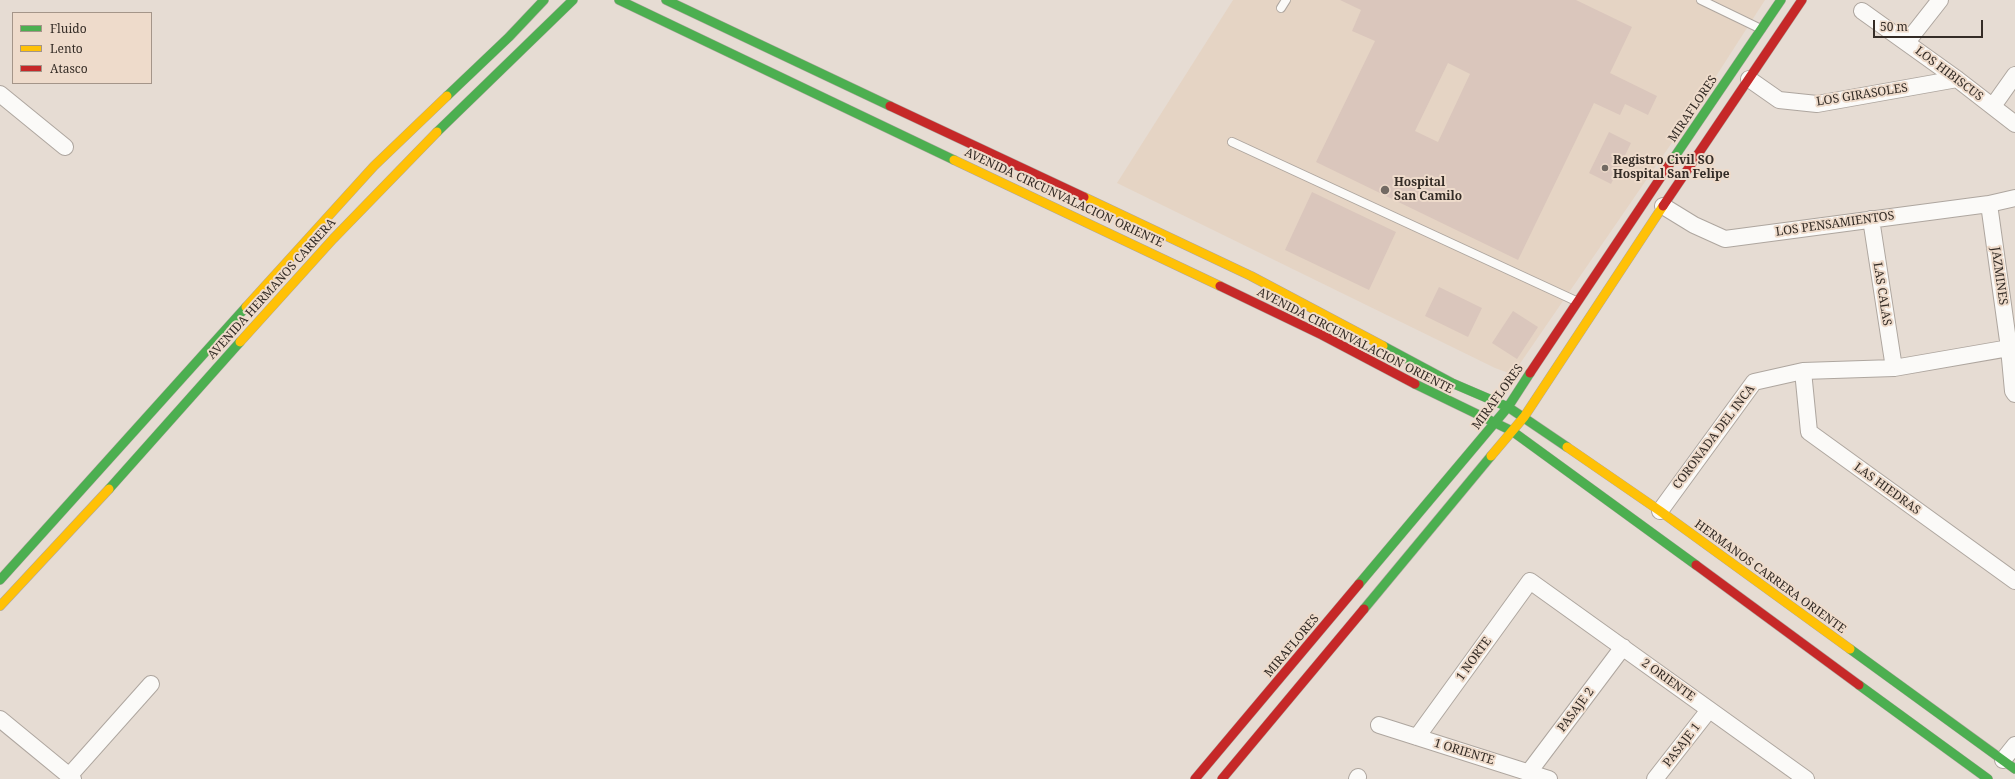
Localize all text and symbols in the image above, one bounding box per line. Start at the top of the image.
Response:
legend [12,12,152,84]
scale bar [1875,12,1985,38]
text: 50 m [1880,18,1908,35]
text: Fluido [50,20,87,37]
text: Lento [50,40,83,57]
street label: LOS HIBISCUS [1912,44,1986,104]
text: Atasco [50,60,88,77]
street label: MIRAFLORES [1665,73,1721,145]
street label: LOS GIRASOLES [1815,81,1909,109]
street label: AVENIDA CIRCUNVALACION ORIENTE [962,145,1166,251]
place label: Registro Civil SO Hospital San Felipe [1613,154,1729,182]
marker: Registro Civil SO Hospital San Felipe [1600,163,1610,173]
place label: Hospital San Camilo [1394,176,1462,204]
marker: Hospital San Camilo [1379,184,1391,196]
street label: LOS PENSAMIENTOS [1775,209,1895,239]
street label: AVENIDA HERMANOS CARRERA [205,216,339,362]
street label: JAZMINES [1988,246,2010,306]
street label: LAS CALAS [1870,261,1894,327]
street label: AVENIDA CIRCUNVALACION ORIENTE [1255,285,1455,397]
street label: MIRAFLORES [1469,361,1527,433]
street label: CORONADA DEL INCA [1670,382,1758,492]
street label: LAS HIEDRAS [1851,460,1923,518]
street label: HERMANOS CARRERA ORIENTE [1692,517,1848,637]
street label: MIRAFLORES [1262,612,1322,680]
street label: 1 NORTE [1453,634,1495,684]
street label: 2 ORIENTE [1638,656,1698,704]
street label: PASAJE 2 [1555,685,1597,735]
street label: PASAJE 1 [1660,720,1704,770]
street label: 1 ORIENTE [1432,736,1496,768]

